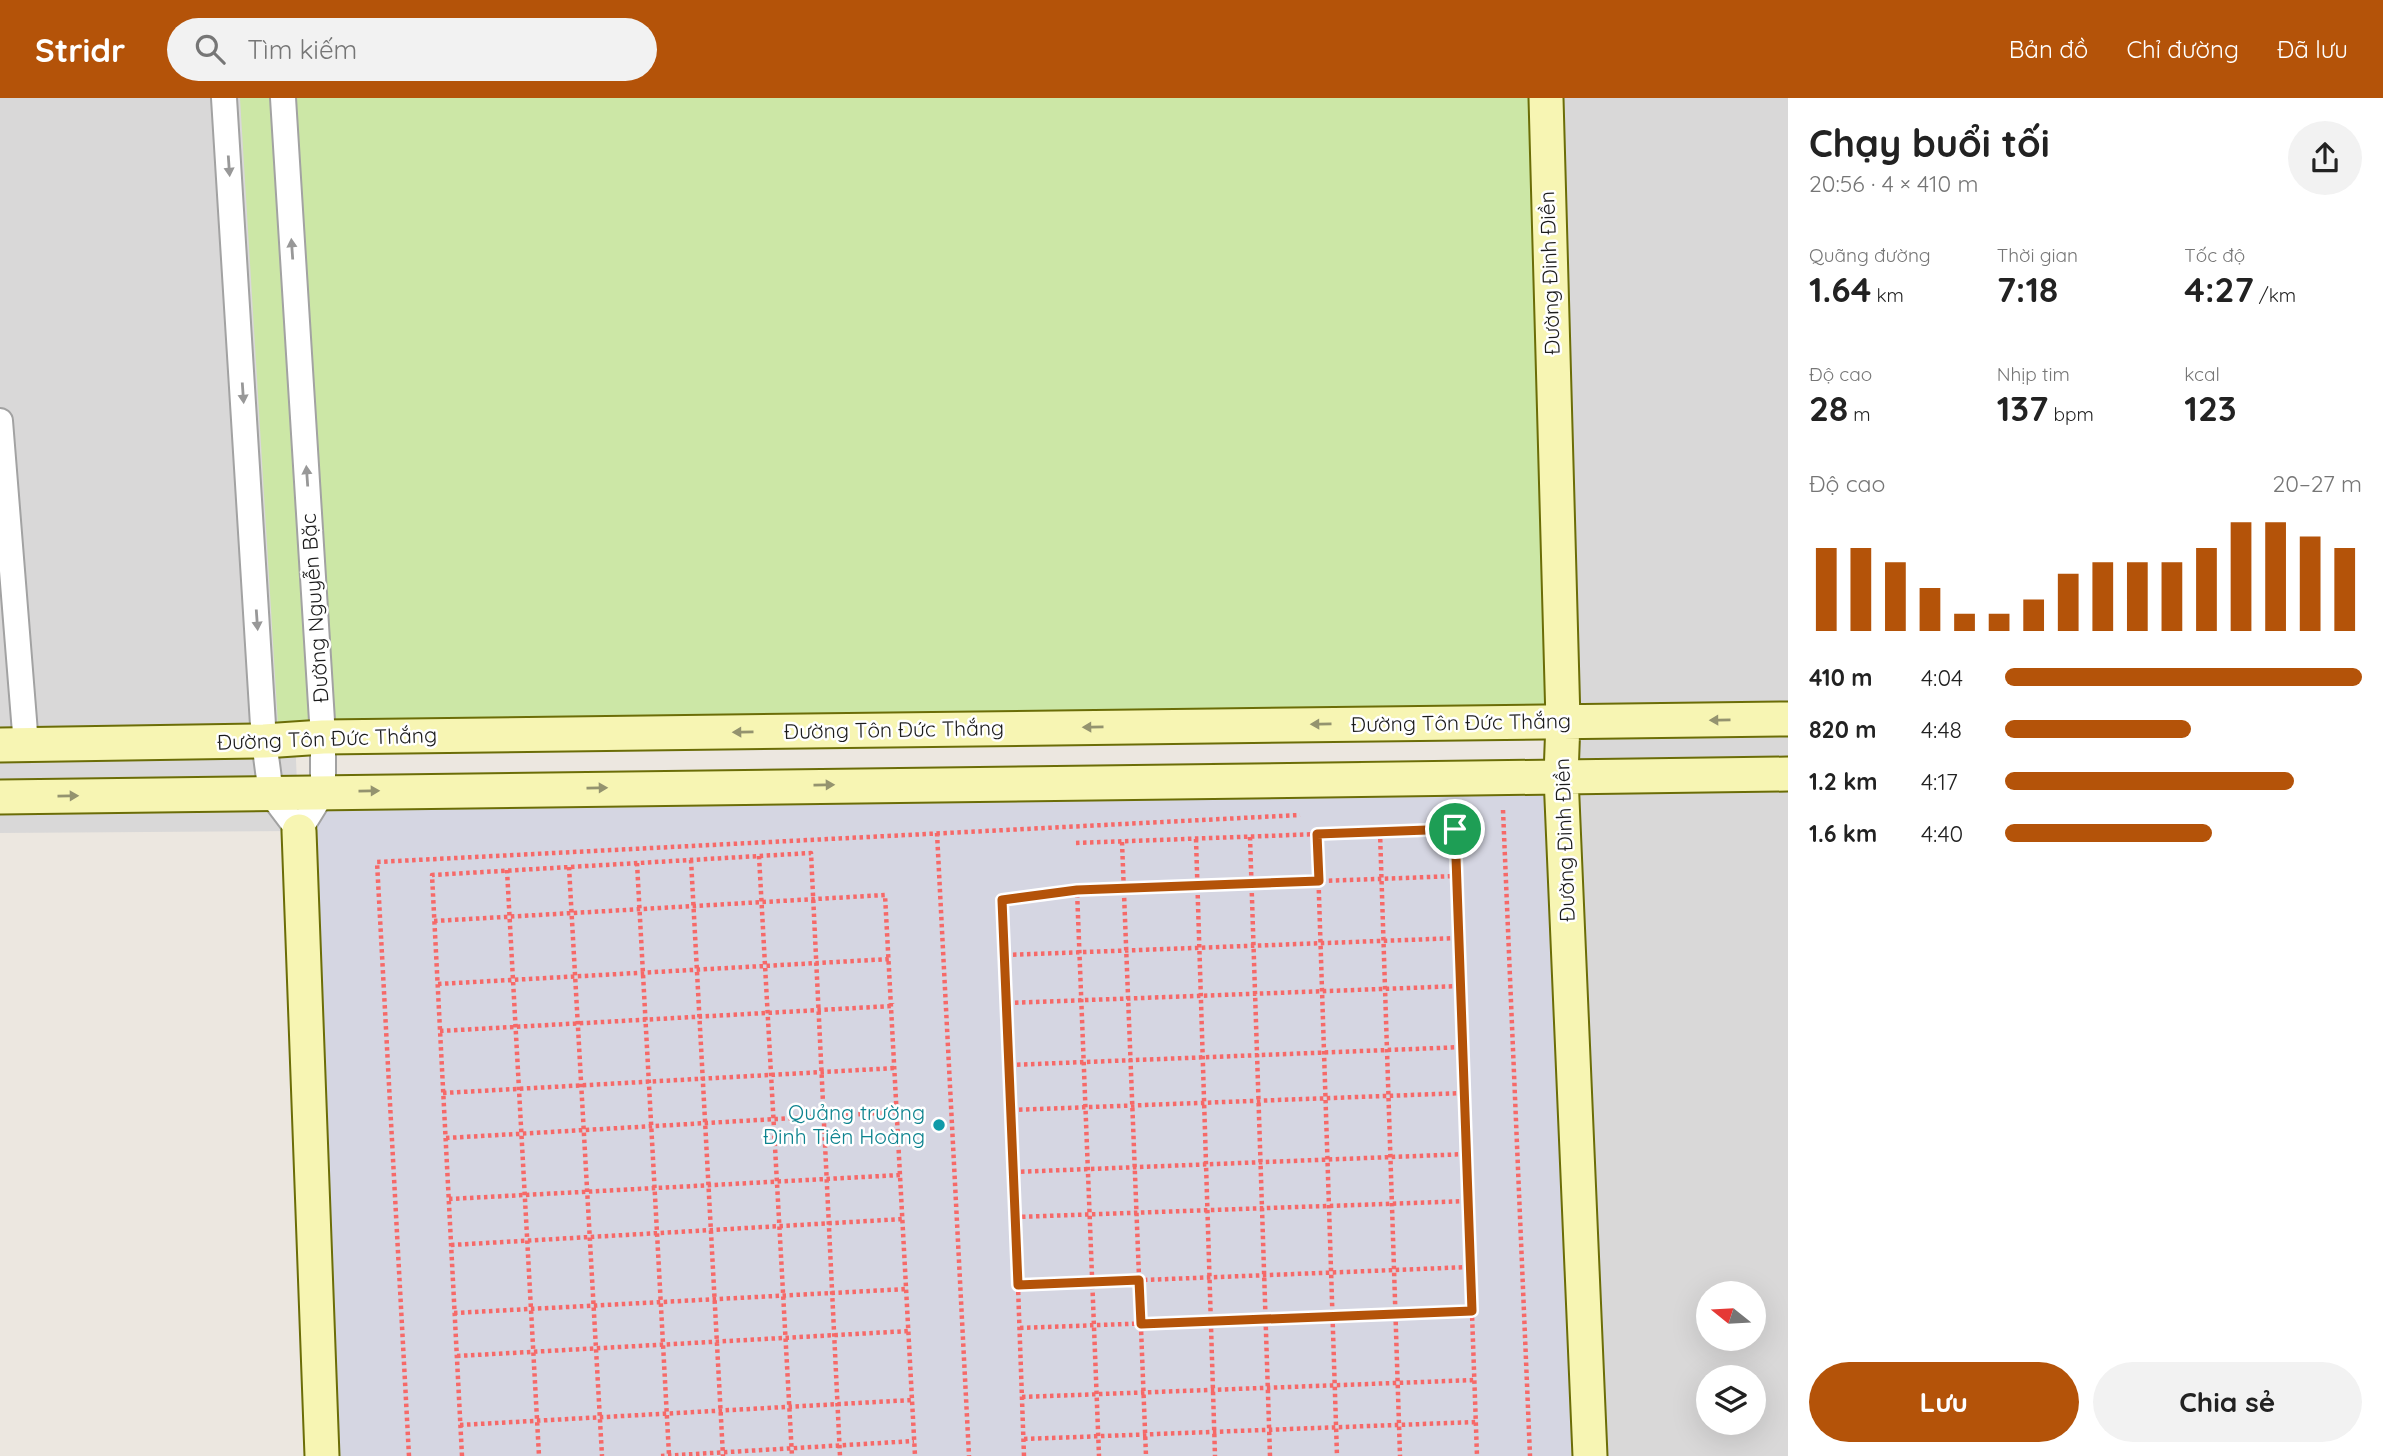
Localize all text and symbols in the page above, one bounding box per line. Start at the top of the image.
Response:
search box [167,18,657,81]
text: Stridr [35,29,125,70]
icon: search [191,30,229,68]
text: Tìm kiếm [247,33,357,66]
text: Bản đồ [2009,34,2088,64]
text: Chỉ đường [2126,34,2239,64]
text: Đã lưu [2277,34,2348,64]
text: Chạy buổi tối [1809,119,2050,167]
button: share [2288,121,2362,195]
one-way arrow [223,155,234,177]
text: 20:56 · 4 × 410 m [1809,169,1978,198]
street label: Đường Đinh Điền [1533,191,1565,355]
one-way arrow [287,237,298,259]
text: Quãng đường [1809,243,1931,267]
text: Thời gian [1997,243,2078,267]
text: Tốc độ [2184,243,2245,267]
text: 1.64 [1809,267,1871,311]
text: 7:18 [1997,267,2058,311]
text: 4:27 [2184,267,2254,311]
text: km [1871,283,1904,307]
text: /km [2254,283,2296,307]
text: Độ cao [1809,362,1872,386]
text: Nhịp tim [1997,362,2070,386]
text: kcal [2184,362,2220,386]
one-way arrow [237,382,248,404]
text: 28 [1809,386,1848,430]
text: 137 [1997,386,2048,430]
text: 123 [2184,386,2237,430]
text: m [1848,402,1871,426]
text: bpm [2048,402,2094,426]
one-way arrow [301,464,312,486]
text: Độ cao [1809,469,1885,498]
text: 20–27 m [2272,469,2362,498]
street label: Đường Nguyễn Bặc [294,512,334,704]
one-way arrow [251,609,262,631]
text: 410 m [1809,663,1873,692]
text: 4:04 [1921,663,1963,692]
street label: Đường Tôn Đức Thắng [1351,707,1571,737]
street label: Đường Tôn Đức Thắng [784,714,1004,744]
one-way arrow [1709,714,1731,726]
text: 820 m [1809,715,1876,744]
text: 4:48 [1921,715,1962,744]
one-way arrow [1310,718,1332,730]
street label: Đường Tôn Đức Thắng [216,721,437,755]
one-way arrow [1082,721,1104,733]
one-way arrow [732,726,754,738]
street label: Đường Đinh Điền [1548,758,1580,922]
text: 1.2 km [1809,767,1878,796]
text: 4:17 [1921,767,1958,796]
one-way arrow [813,779,835,791]
one-way arrow [586,782,608,794]
one-way arrow [358,785,380,797]
one-way arrow [57,790,79,802]
pin [1425,799,1485,859]
icon: arrive [1436,810,1474,848]
text: 1.6 km [1809,819,1877,848]
text: 4:40 [1921,819,1963,848]
place label: Quảng trường Đinh Tiên Hoàng [763,1099,925,1149]
marker: Quảng trường Đinh Tiên Hoàng [931,1117,947,1133]
north arrow [1696,1281,1766,1351]
map controls [1696,1281,1766,1435]
button: Lưu [1809,1362,2079,1442]
button: Chia sẻ [2093,1362,2362,1442]
button: layers [1696,1365,1766,1435]

